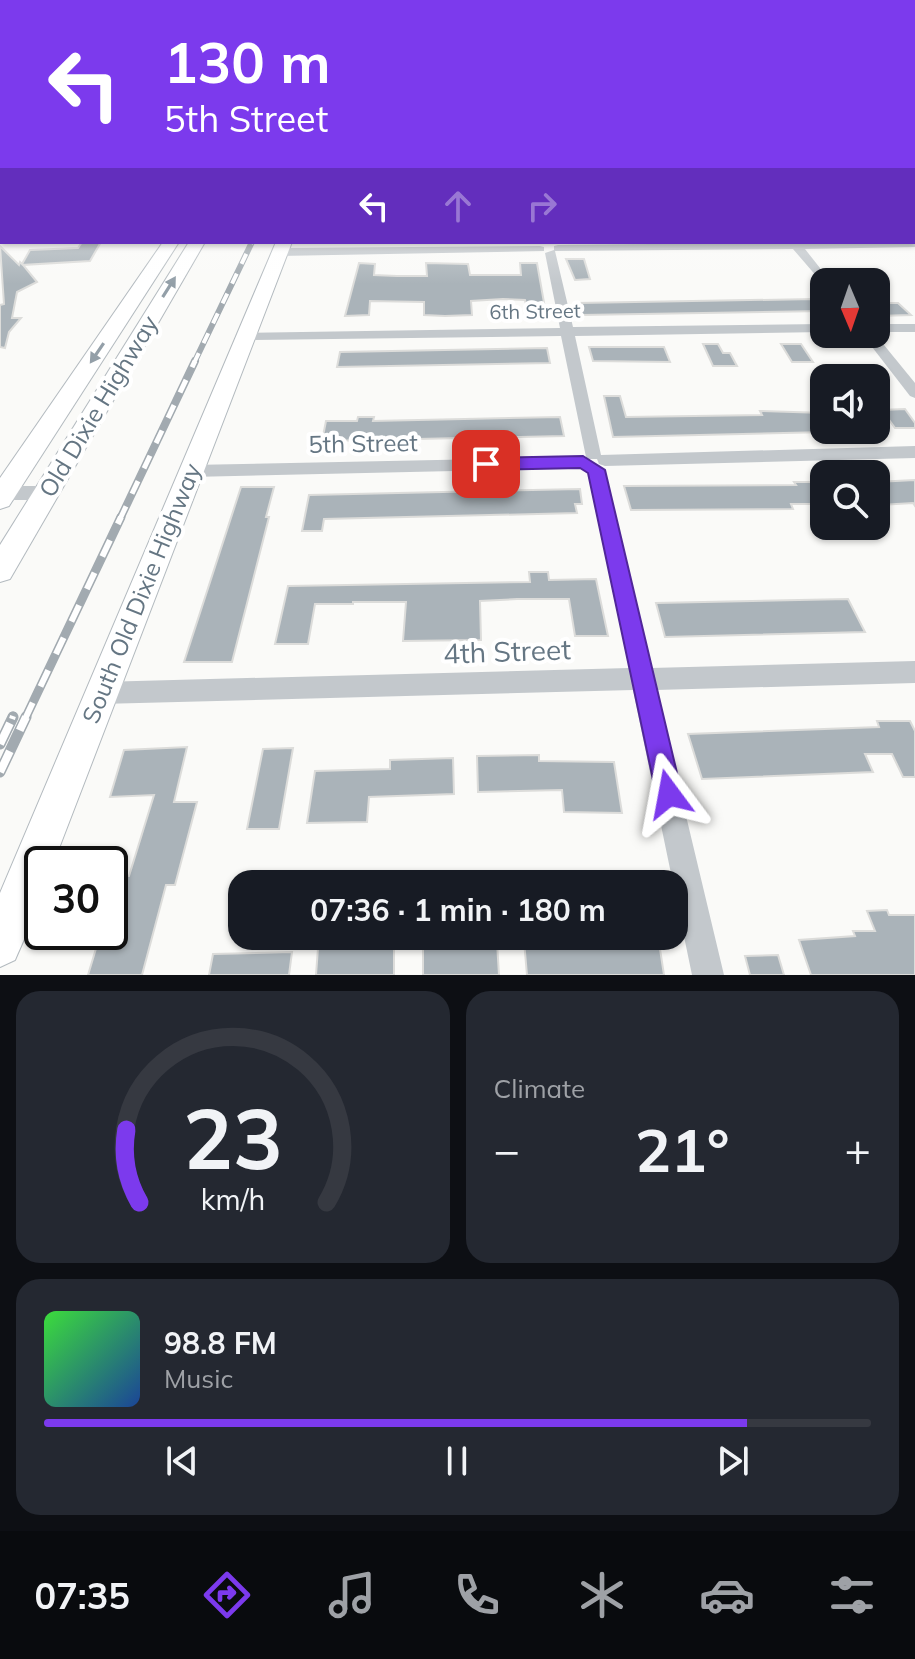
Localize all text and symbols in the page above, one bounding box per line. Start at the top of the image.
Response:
text: 130 m [164,27,331,97]
icon: left [32,32,136,136]
text: 5th Street [164,96,328,141]
icon: left [352,184,396,228]
icon: ahead [436,184,480,228]
icon: right [520,184,564,228]
north arrow [810,268,890,348]
map controls [810,268,890,540]
one-way arrow [162,276,176,298]
street label: 6th Street [489,298,581,324]
street label: Old Dixie Highway [32,310,164,502]
one-way arrow [90,343,105,364]
button: sound [810,364,890,444]
street label: 5th Street [308,427,418,459]
pin [452,430,520,498]
icon: arrive [464,442,508,486]
street label: South Old Dixie Highway [75,458,207,727]
button: search [810,460,890,540]
street label: 4th Street [443,631,572,671]
position arrow [627,752,711,836]
speed limit sign: 30 [24,846,128,950]
text: 07:36 · 1 min · 180 m [310,891,606,929]
text: Climate [494,1072,585,1105]
text: 23 [183,1085,283,1190]
text: 21° [635,1112,730,1187]
text: − [494,1122,520,1177]
text: + [845,1122,871,1177]
text: km/h [200,1181,265,1217]
text: 98.8 FM [164,1324,277,1362]
text: Music [164,1362,233,1395]
icon: previous [160,1439,204,1483]
icon: pause [435,1439,479,1483]
icon: next [711,1439,755,1483]
icon: directions [199,1567,255,1623]
icon: music [324,1567,380,1623]
icon: phone [449,1567,505,1623]
icon: climate [574,1567,630,1623]
icon: car [699,1567,755,1623]
icon: filters [824,1567,880,1623]
text: 07:35 [35,1573,130,1618]

